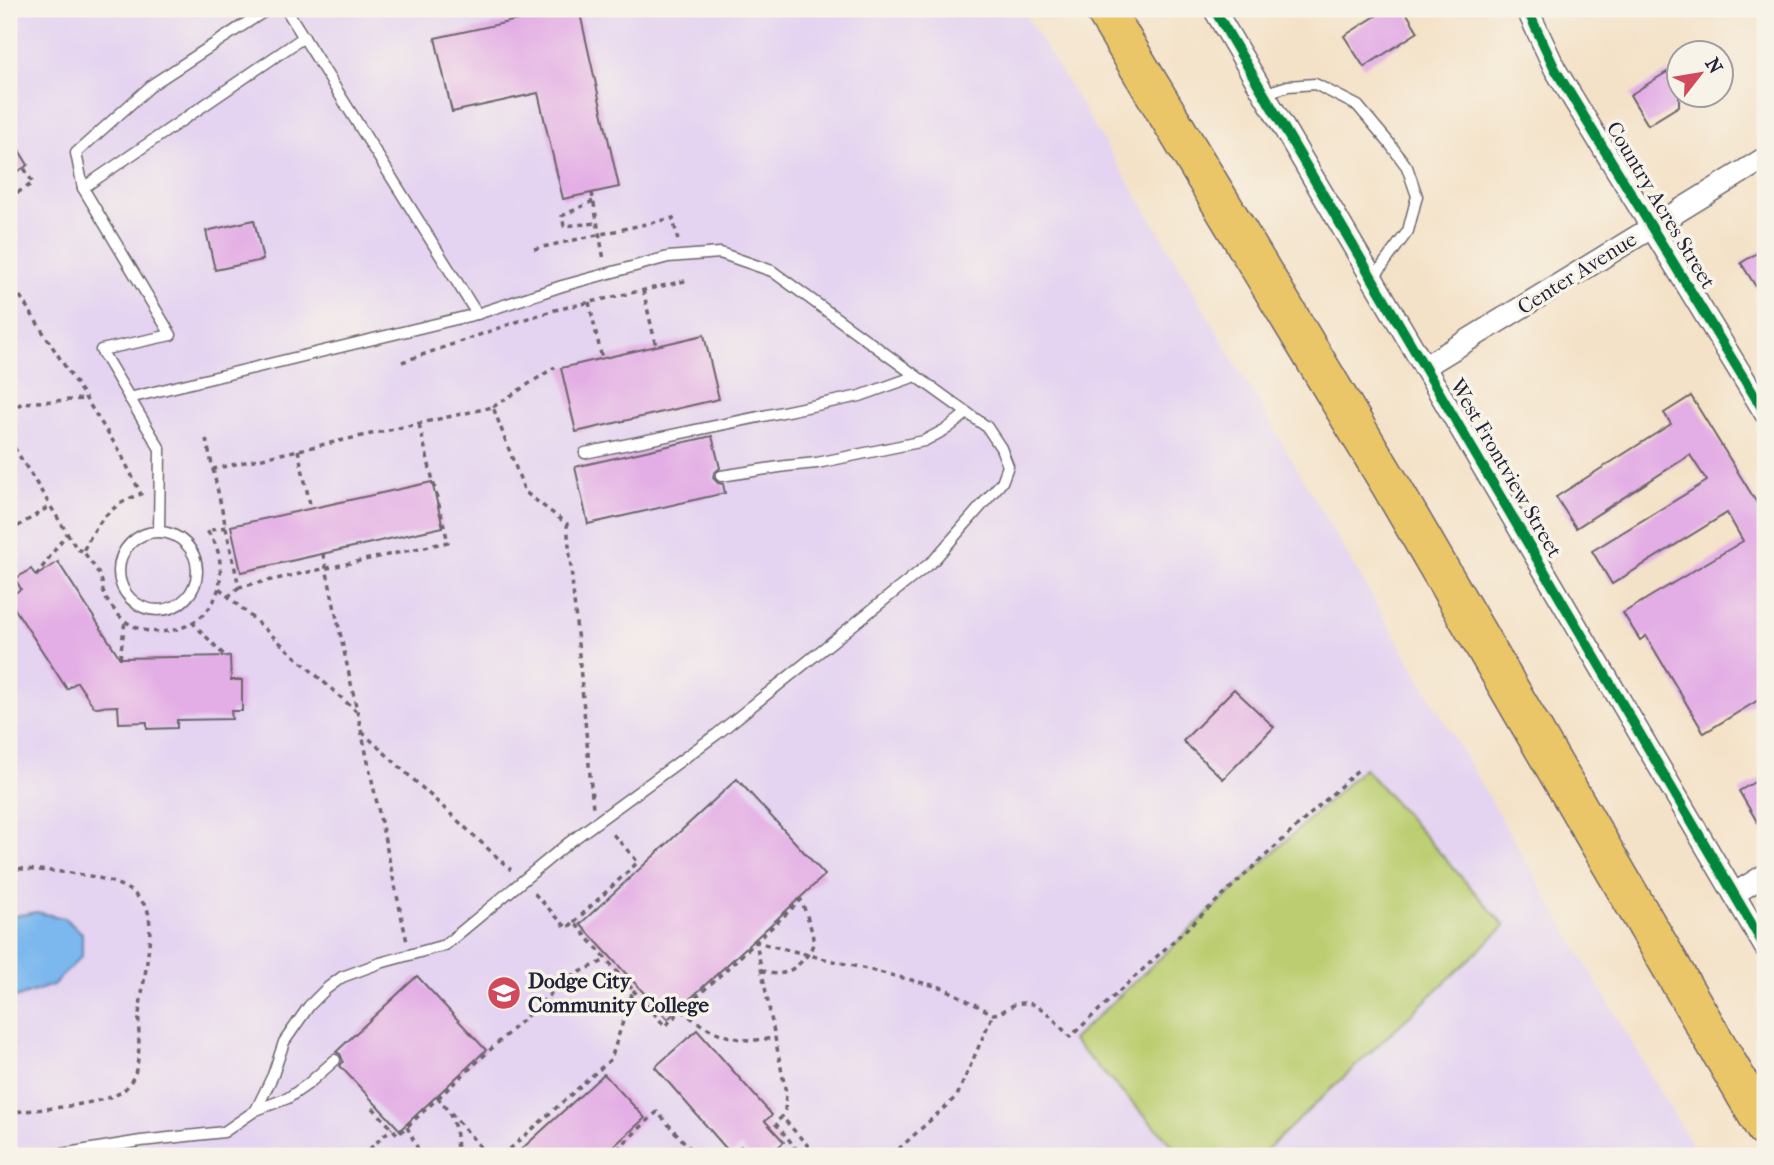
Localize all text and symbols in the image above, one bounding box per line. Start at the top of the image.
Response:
north arrow [1666,38,1736,108]
text: N [1701,54,1727,78]
street label: Country Acres Street [1602,117,1721,293]
street label: Center Avenue [1513,227,1641,319]
street label: West Frontview Street [1445,374,1567,562]
place label: Dodge City Community College [528,969,709,1017]
school or university icon: Dodge City Community College [485,974,523,1012]

